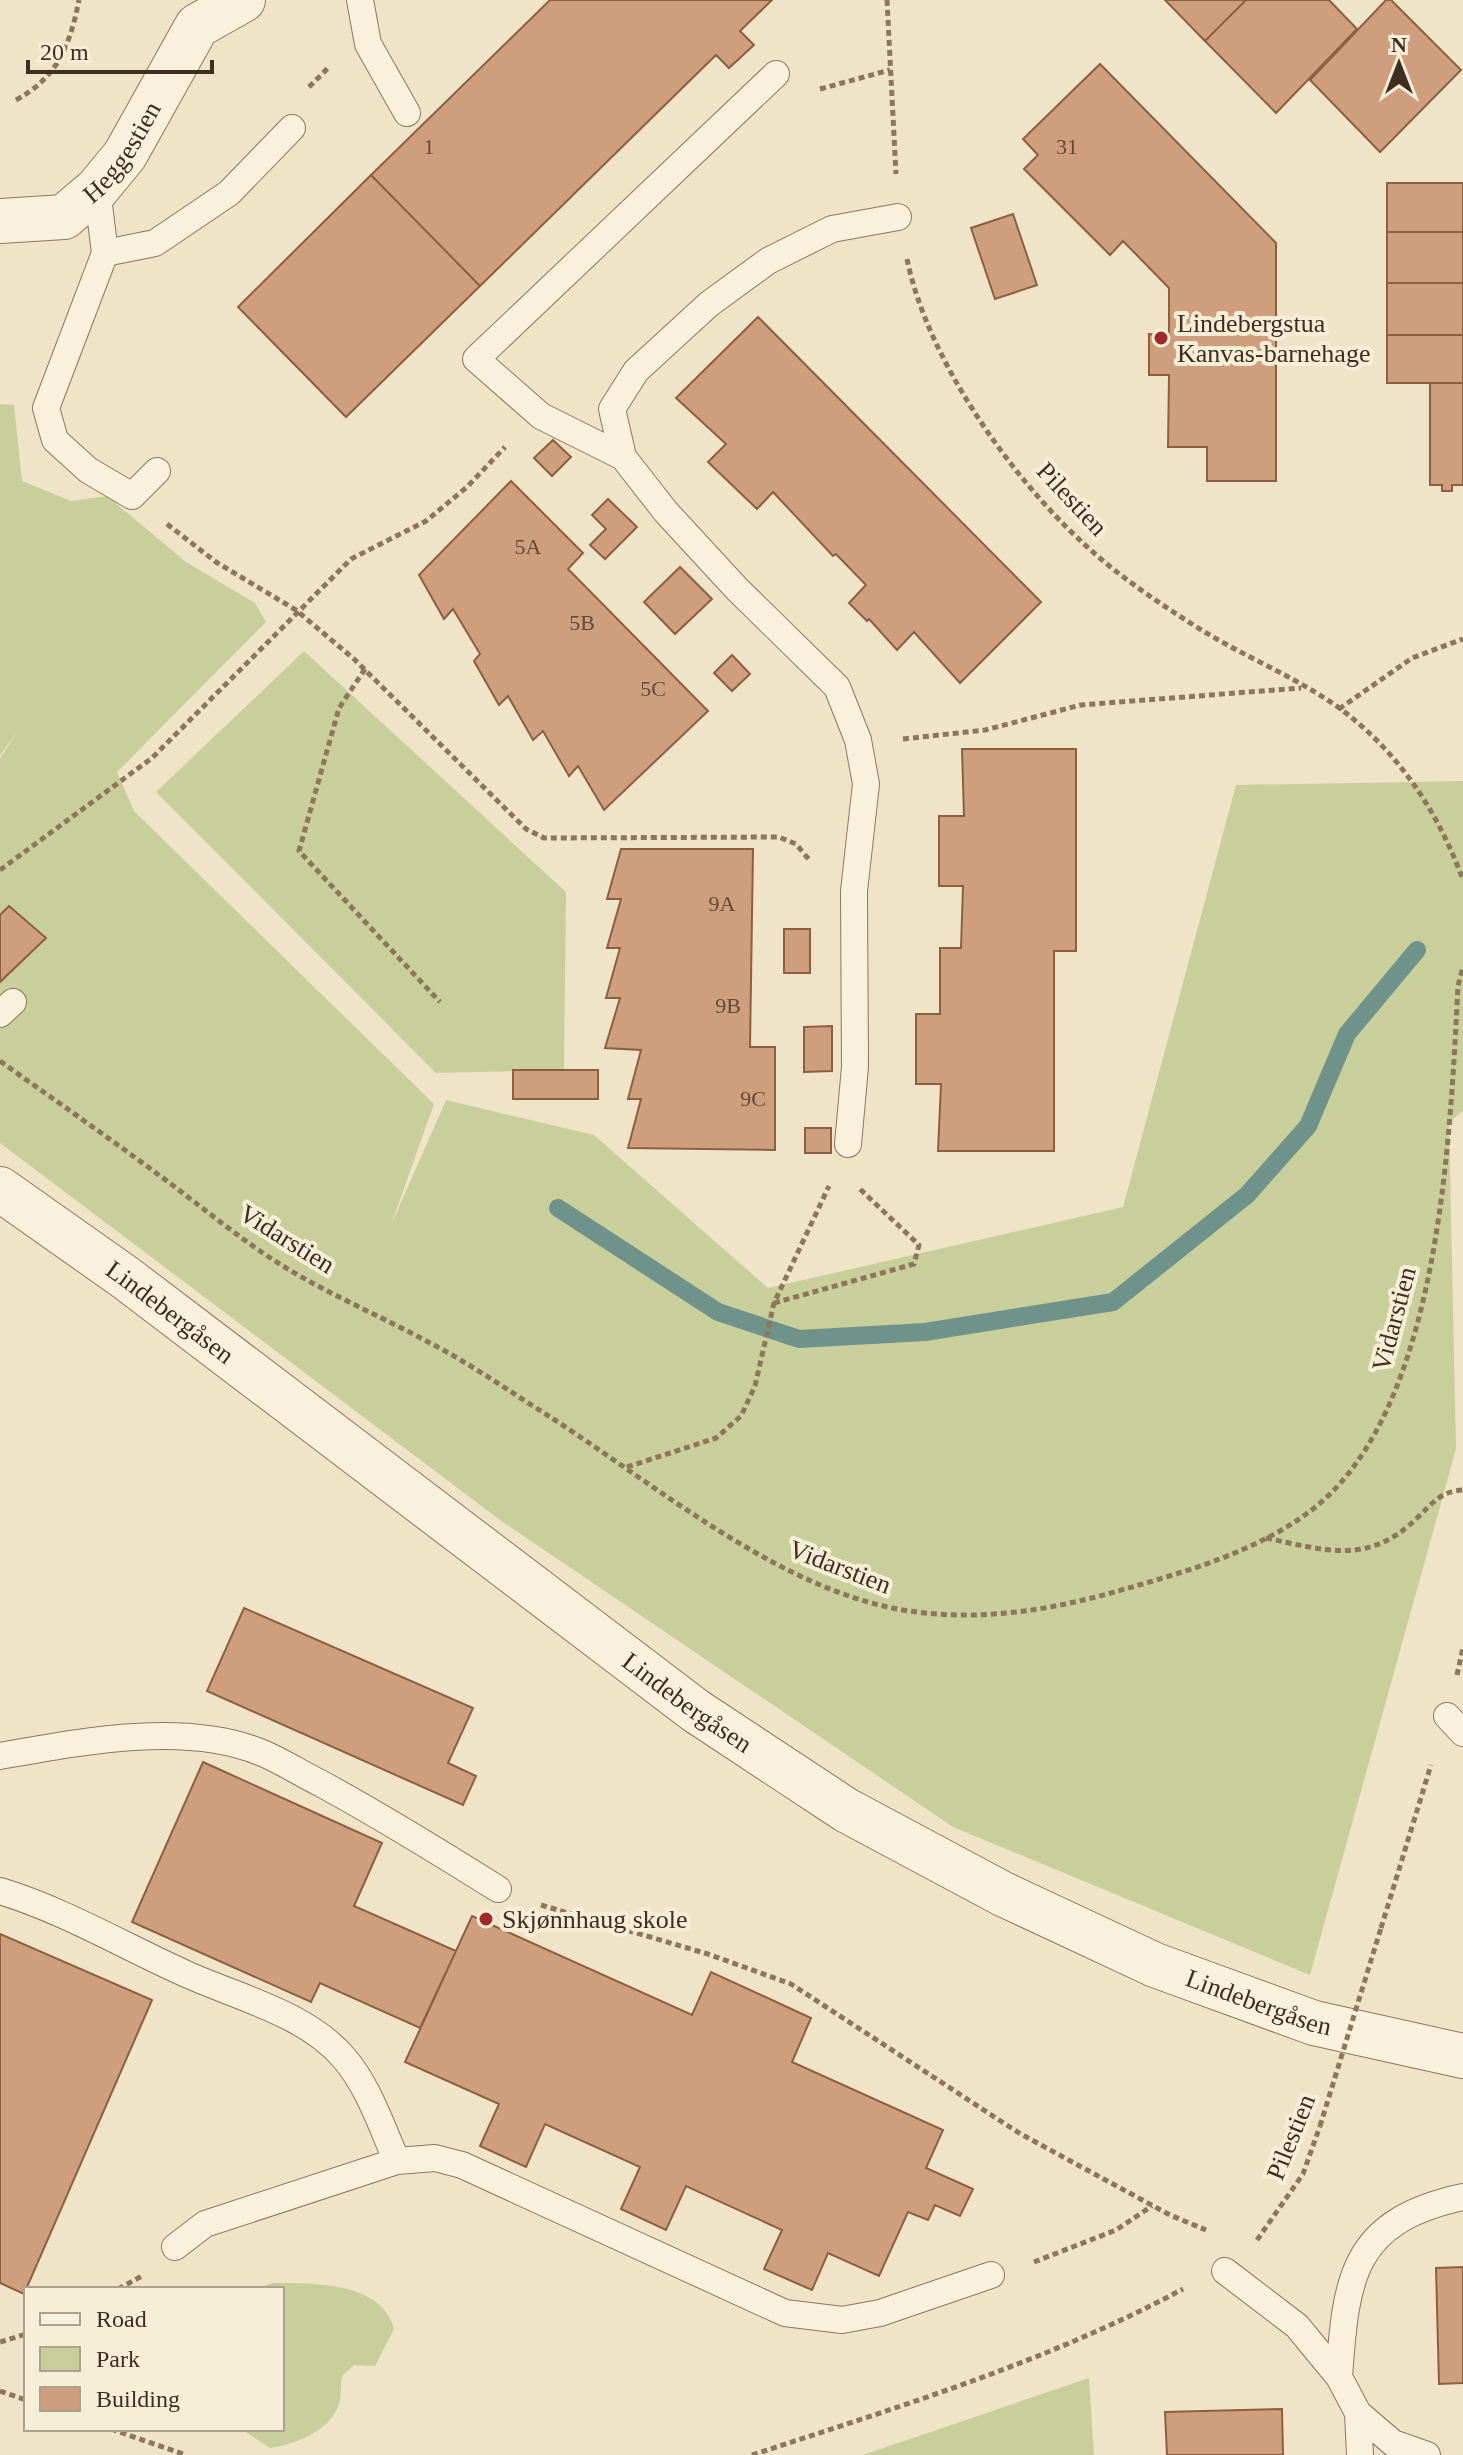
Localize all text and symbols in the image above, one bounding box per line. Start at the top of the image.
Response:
scale bar [28,24,212,74]
north arrow [1359,24,1439,104]
text: N [1391,32,1407,57]
text: 20 m [40,39,89,65]
street label: Heggestien [77,96,166,209]
house number: 1 [424,134,435,159]
house number: 31 [1056,134,1078,159]
place label: Lindebergstua Kanvas-barnehage [1177,309,1370,368]
marker: Lindebergstua Kanvas-barnehage [1152,329,1170,347]
street label: Pilestien [1031,456,1113,542]
house number: 5A [515,534,542,559]
house number: 5B [569,610,595,635]
house number: 5C [640,676,666,701]
house number: 9A [709,891,736,916]
house number: 9B [715,993,741,1018]
house number: 9C [740,1086,766,1111]
street label: Vidarstien [234,1198,340,1280]
street label: Lindebergåsen [101,1254,240,1369]
street label: Vidarstien [1366,1264,1422,1374]
street label: Vidarstien [785,1534,895,1600]
street label: Lindebergåsen [617,1646,758,1758]
place label: Skjønnhaug skole [502,1905,688,1934]
marker: Skjønnhaug skole [477,1910,495,1928]
street label: Lindebergåsen [1182,1963,1334,2041]
street label: Pilestien [1261,2090,1321,2184]
legend [24,2287,284,2431]
text: Road [96,2306,147,2332]
text: Park [96,2346,140,2372]
text: Building [96,2386,180,2412]

